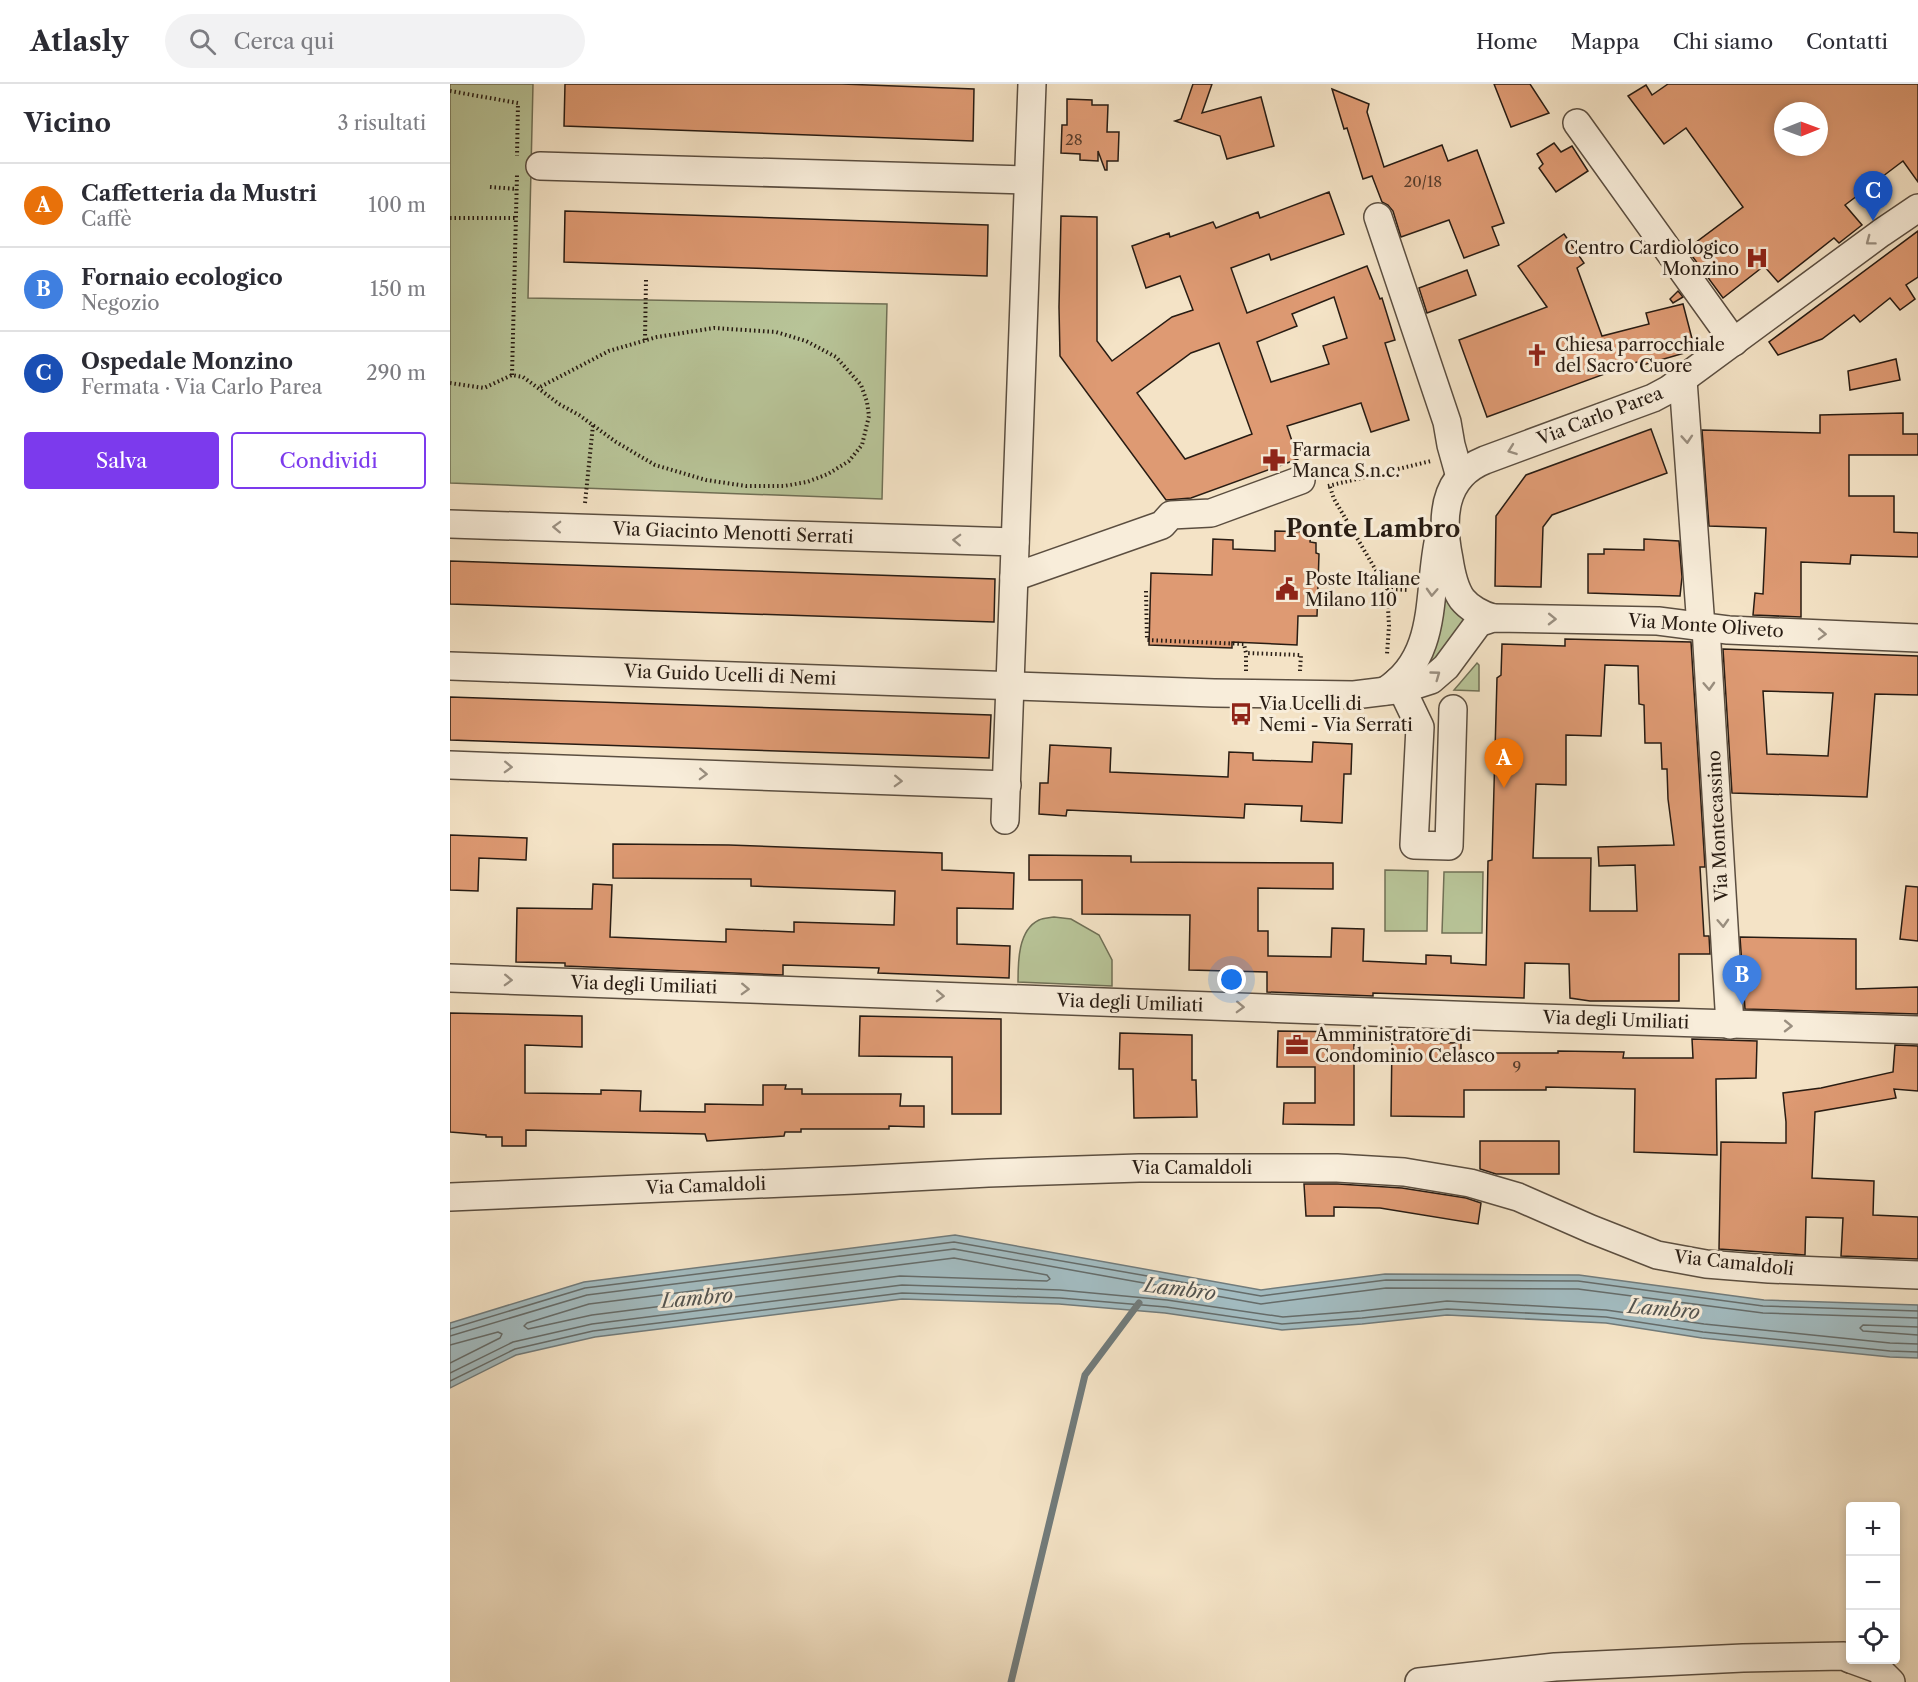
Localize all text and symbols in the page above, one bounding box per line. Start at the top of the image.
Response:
search box [165,14,585,68]
text: Atlasly [30,24,129,58]
icon: search [186,25,219,58]
text: Cerca qui [234,28,334,55]
text: Home [1476,29,1538,54]
text: Mappa [1571,29,1640,54]
text: Chi siamo [1673,29,1773,54]
text: Contatti [1806,29,1888,54]
north arrow [1774,102,1828,156]
text: Vicino [24,107,111,139]
text: 3 risultati [337,111,426,135]
house number: 28 [1065,130,1083,149]
house number: 20/18 [1404,172,1442,191]
pin: C [1854,172,1892,221]
text: Caffetteria da Mustri [81,180,317,207]
text: A [36,193,51,217]
text: 100 m [368,193,426,217]
text: Caffè [81,207,132,231]
one-way arrow [1865,234,1876,245]
place label: Centro Cardiologico Monzino [1564,237,1739,280]
hospital icon: Centro Cardiologico Monzino [1744,245,1770,271]
text: Fornaio ecologico [81,264,283,291]
text: B [36,277,51,301]
text: 150 m [370,277,426,301]
text: Negozio [81,291,160,315]
place label: Chiesa parrocchiale del Sacro Cuore [1555,334,1725,377]
church icon: Chiesa parrocchiale del Sacro Cuore [1524,342,1550,368]
text: Ospedale Monzino [81,348,293,375]
text: C [35,361,52,385]
text: 290 m [366,361,426,385]
text: Fermata · Via Carlo Parea [81,375,322,399]
street label: Via Carlo Parea [1533,382,1666,450]
button: Salva [24,432,219,489]
button: Condividi [231,432,426,489]
one-way arrow [1681,434,1694,443]
place label: Farmacia Manca S.n.c. [1292,439,1400,482]
one-way arrow [1507,442,1518,455]
pharmacy icon: Farmacia Manca S.n.c. [1261,447,1287,473]
district label: Ponte Lambro [1286,514,1460,543]
street label: Via Giacinto Menotti Serrati [611,518,854,548]
one-way arrow [553,521,562,534]
one-way arrow [952,534,961,546]
place label: Poste Italiane Milano 110 [1305,568,1420,611]
public building icon: Poste Italiane Milano 110 [1274,576,1300,602]
one-way arrow [1425,587,1438,596]
street label: Via Monte Oliveto [1626,610,1785,642]
one-way arrow [1547,613,1556,625]
one-way arrow [1818,627,1827,640]
street label: Via Guido Ucelli di Nemi [623,660,837,690]
one-way arrow [1430,671,1441,682]
one-way arrow [1703,682,1716,691]
place label: Via Ucelli di Nemi - Via Serrati [1258,693,1413,736]
bus stop icon: Via Ucelli di Nemi - Via Serrati [1228,701,1254,727]
pin: A [1484,738,1524,788]
street label: Via Montecassino [1703,750,1733,903]
one-way arrow [504,761,513,773]
one-way arrow [699,768,708,780]
one-way arrow [894,775,903,788]
one-way arrow [1717,918,1730,927]
pin: B [1722,956,1762,1005]
your location [1217,965,1246,994]
street label: Via degli Umiliati [569,971,718,999]
one-way arrow [504,974,513,986]
one-way arrow [741,982,750,995]
street label: Via degli Umiliati [1055,989,1204,1017]
one-way arrow [936,990,945,1002]
one-way arrow [1235,1001,1244,1014]
street label: Via degli Umiliati [1541,1006,1690,1034]
one-way arrow [1784,1020,1793,1032]
place label: Amministratore di Condominio Celasco [1314,1024,1495,1067]
office icon: Amministratore di Condominio Celasco [1284,1032,1310,1058]
house number: 9 [1513,1057,1521,1076]
street label: Via Camaldoli [1131,1157,1253,1179]
street label: Via Camaldoli [644,1173,767,1199]
street label: Via Camaldoli [1672,1246,1795,1280]
water label: Lambro [1141,1272,1217,1305]
water label: Lambro [658,1283,734,1313]
water label: Lambro [1625,1294,1701,1324]
map controls [1846,1502,1900,1664]
button: + [1846,1502,1900,1556]
button: − [1846,1556,1900,1610]
button: locate [1846,1610,1900,1664]

